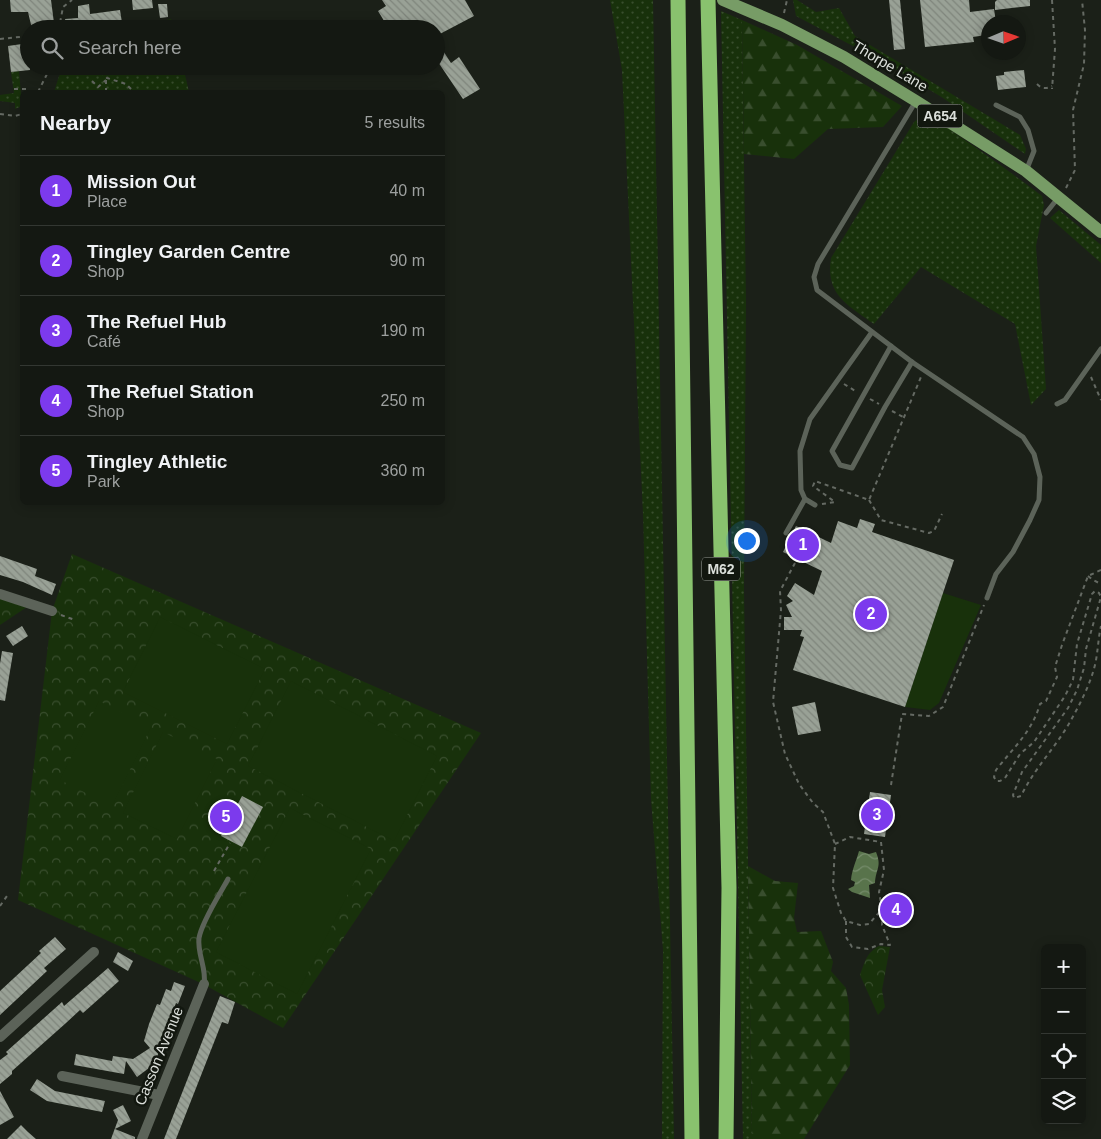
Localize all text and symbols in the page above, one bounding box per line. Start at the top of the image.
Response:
north arrow [981,15,1026,60]
search box [20,20,445,75]
icon: search [38,34,66,62]
street label: Thorpe Lane [849,36,931,95]
text: Search here [78,37,182,58]
road number: A654 [918,104,962,128]
text: Nearby [40,111,111,134]
text: 5 results [365,114,425,131]
text: Mission Out [87,171,196,192]
text: 1 [52,182,60,199]
text: 40 m [389,182,425,199]
text: Place [87,193,127,210]
text: Tingley Garden Centre [87,241,290,262]
text: 2 [52,252,60,269]
text: 90 m [389,252,425,269]
text: Shop [87,263,124,280]
text: The Refuel Hub [87,311,226,332]
text: 3 [52,322,60,339]
text: 190 m [381,322,425,339]
text: Café [87,333,121,350]
text: The Refuel Station [87,381,254,402]
text: 4 [52,392,60,409]
text: 250 m [381,392,425,409]
text: Shop [87,403,124,420]
text: Tingley Athletic [87,451,227,472]
text: 5 [52,462,60,479]
text: 360 m [381,462,425,479]
text: Park [87,473,120,490]
pin: 1 [787,526,819,564]
your location [734,528,760,554]
road number: M62 [702,558,740,580]
pin: 2 [855,595,887,633]
pin: 3 [861,796,893,834]
pin: 5 [210,798,242,836]
pin: 4 [880,891,912,929]
map controls [1041,944,1086,1124]
button: + [1041,944,1086,989]
button: − [1041,989,1086,1034]
street label: Casson Avenue [131,1004,186,1108]
button: locate [1041,1034,1086,1079]
button: layers [1041,1079,1086,1124]

